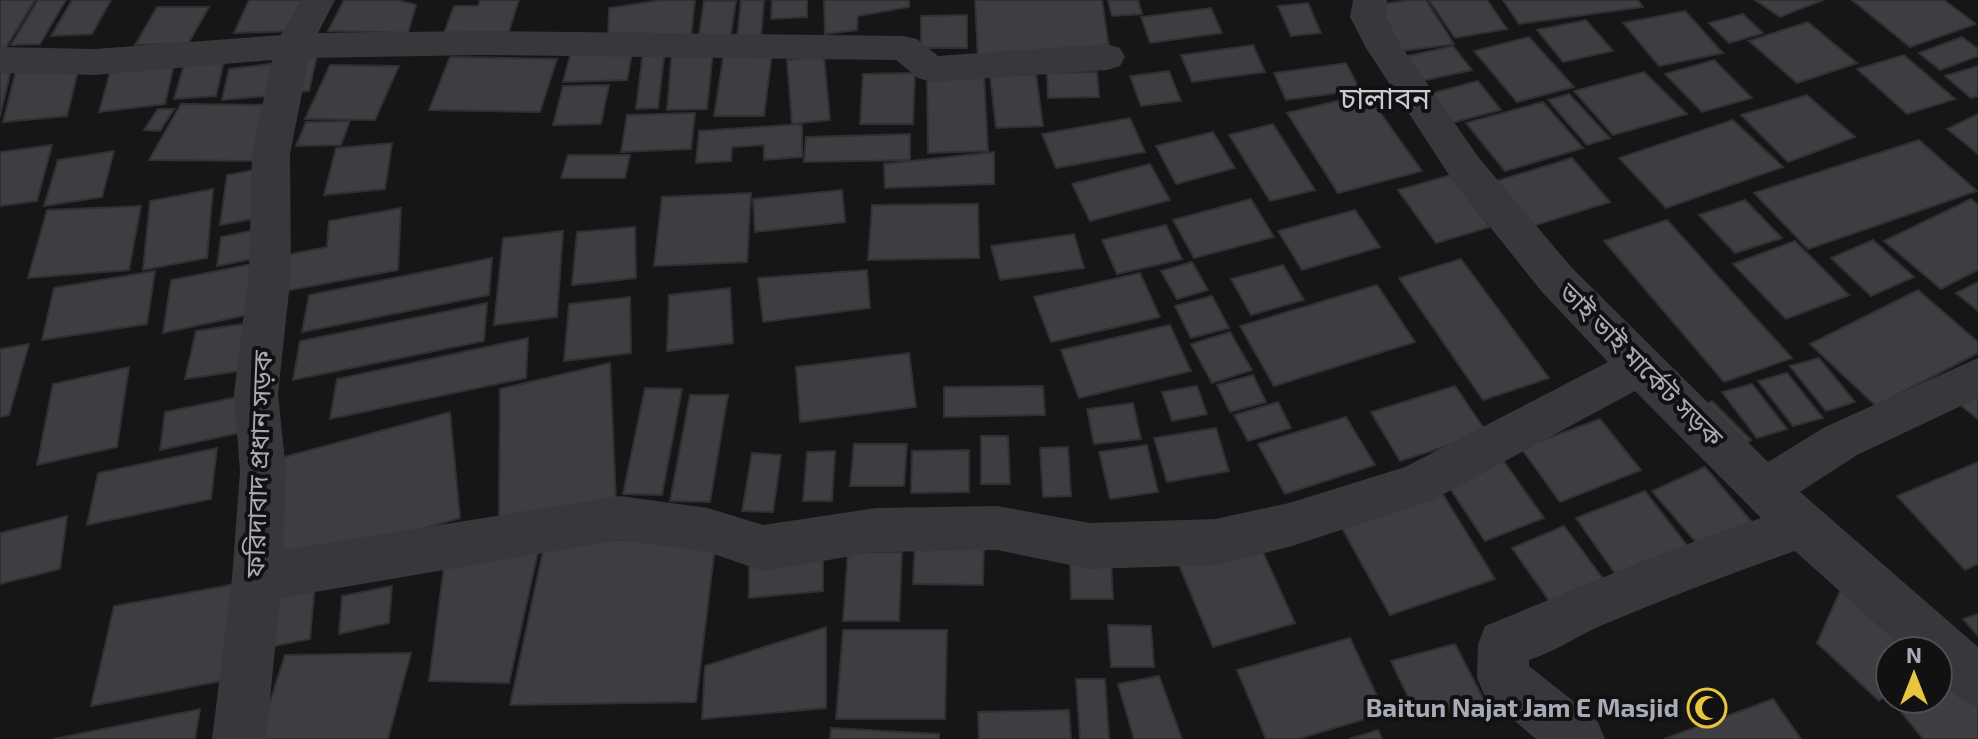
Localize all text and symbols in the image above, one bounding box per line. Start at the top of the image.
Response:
district label: চালাবন [1339,79,1431,115]
street label: ভাই ভাই মার্কেট সড়ক [1553,275,1731,453]
street label: ফরিদাবাদ প্রধান সড়ক [238,349,277,579]
north arrow [1874,635,1954,715]
text: N [1906,641,1922,667]
mosque icon: Baitun Najat Jam E Masjid [1686,687,1728,729]
place label: Baitun Najat Jam E Masjid [1366,691,1679,722]

